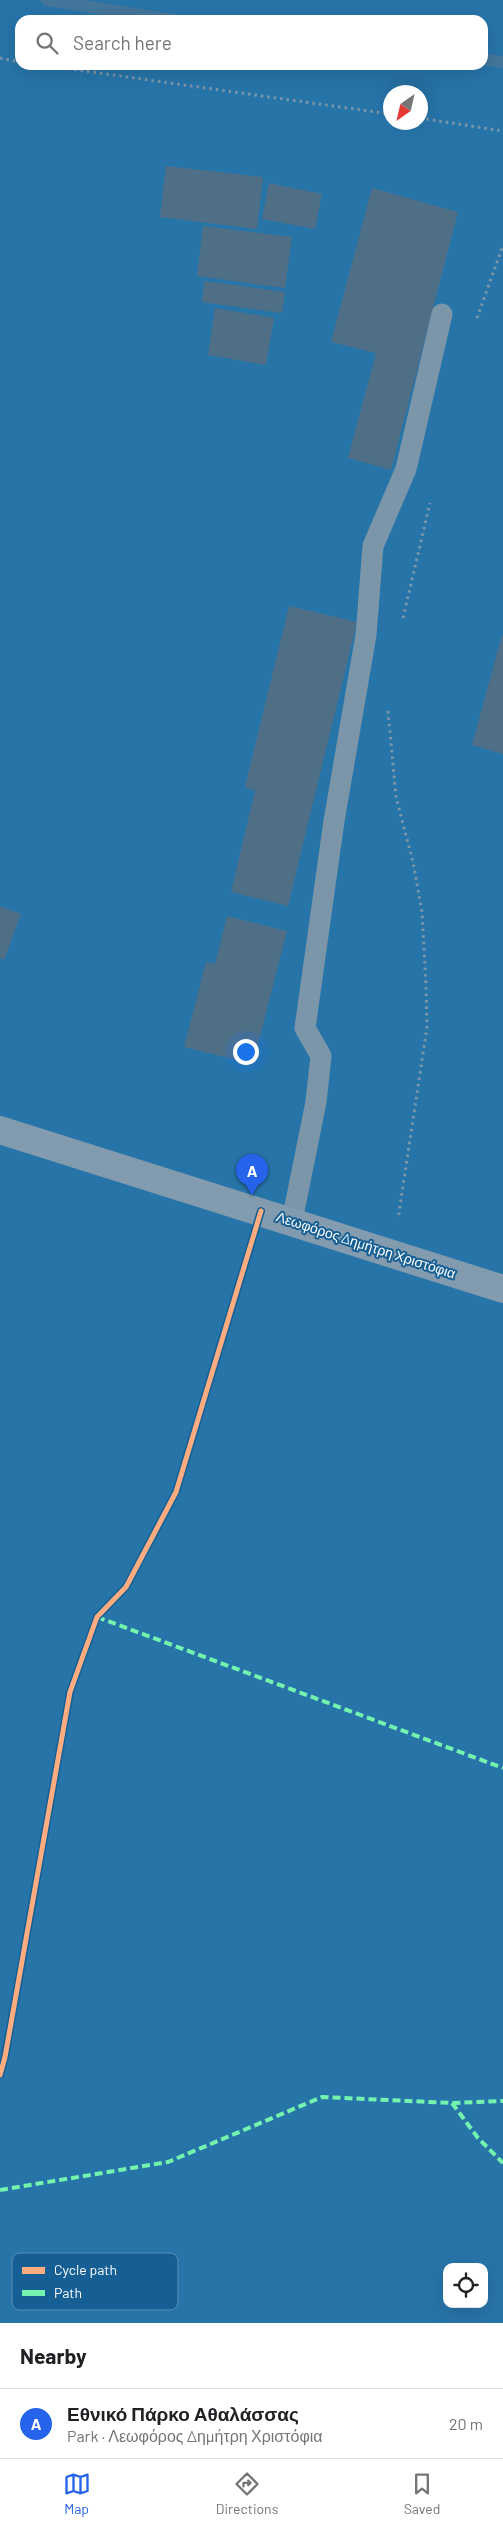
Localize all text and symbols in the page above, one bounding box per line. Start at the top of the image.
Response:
search box [15,15,488,70]
icon: search [33,29,61,57]
text: Search here [73,31,172,54]
north arrow [383,85,428,130]
your location [233,1039,259,1065]
pin: A [236,1154,268,1195]
street label: Λεωφόρος Δημήτρη Χριστόφια [274,1207,458,1282]
legend [12,2253,178,2310]
text: Cycle path [54,2261,117,2278]
map controls [443,2263,488,2308]
button: locate [443,2263,488,2308]
text: Path [54,2284,82,2301]
text: Nearby [20,2343,86,2368]
text: Εθνικό Πάρκο Αθαλάσσας [67,2402,299,2425]
text: A [31,2414,41,2433]
text: 20 m [449,2414,483,2433]
text: Park · Λεωφόρος Δημήτρη Χριστόφια [67,2426,323,2445]
tab: Map [63,2470,91,2517]
tab: Directions [216,2470,278,2517]
tab: Saved [404,2470,440,2517]

